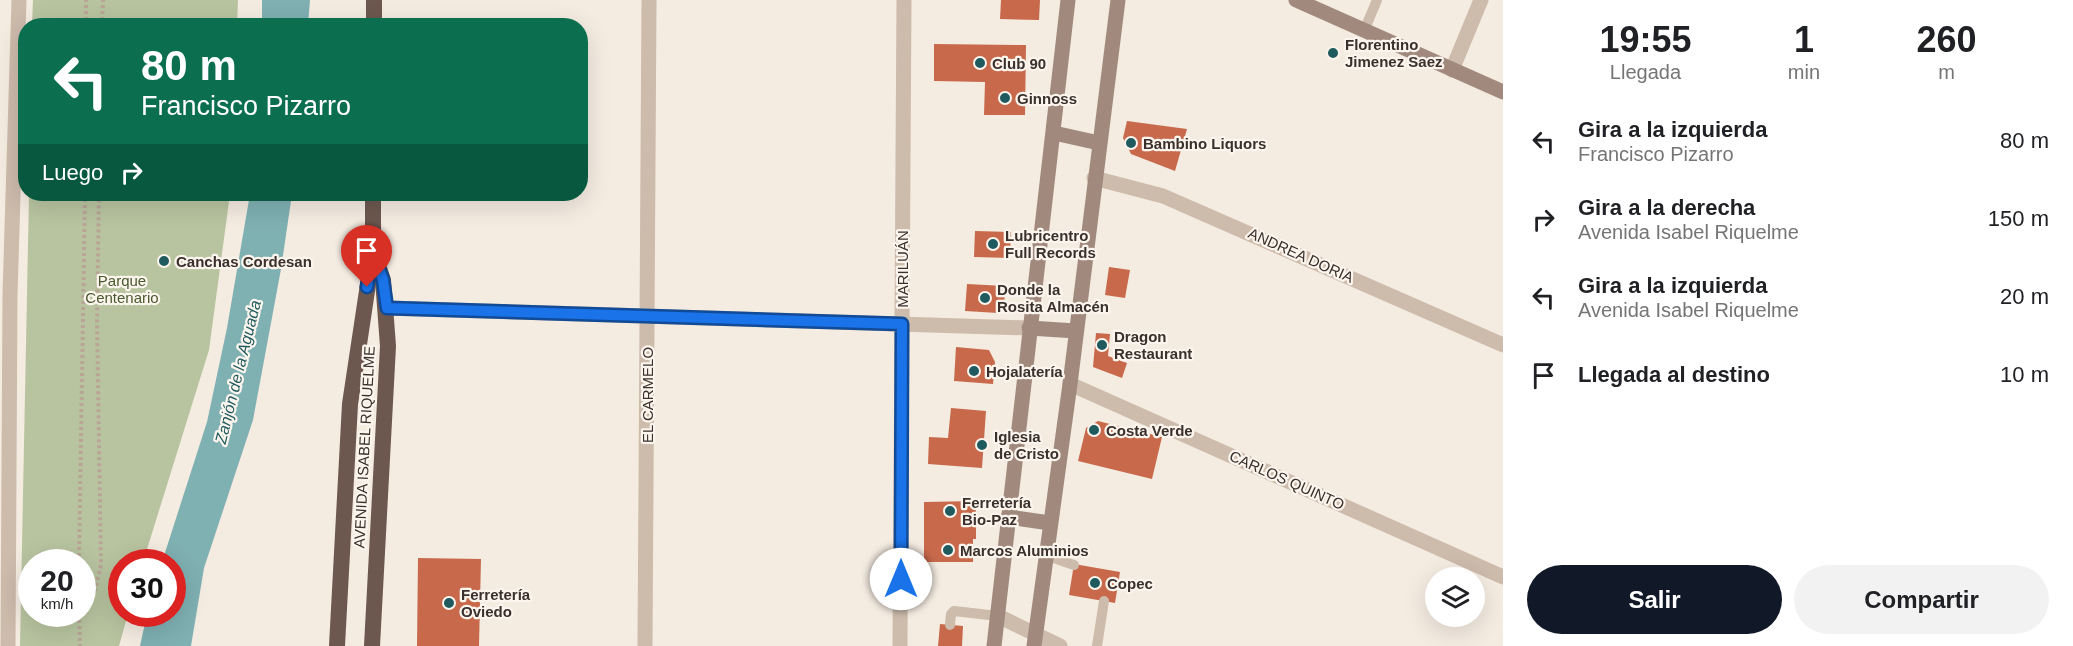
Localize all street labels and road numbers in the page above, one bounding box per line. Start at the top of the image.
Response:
street label: ANDREA DORIA [1246,224,1356,286]
street label: MARILUÁN [894,230,911,308]
street label: AVENIDA ISABEL RIQUELME [350,345,378,549]
street label: EL CARMELO [639,347,656,443]
street label: CARLOS QUINTO [1227,447,1347,513]

